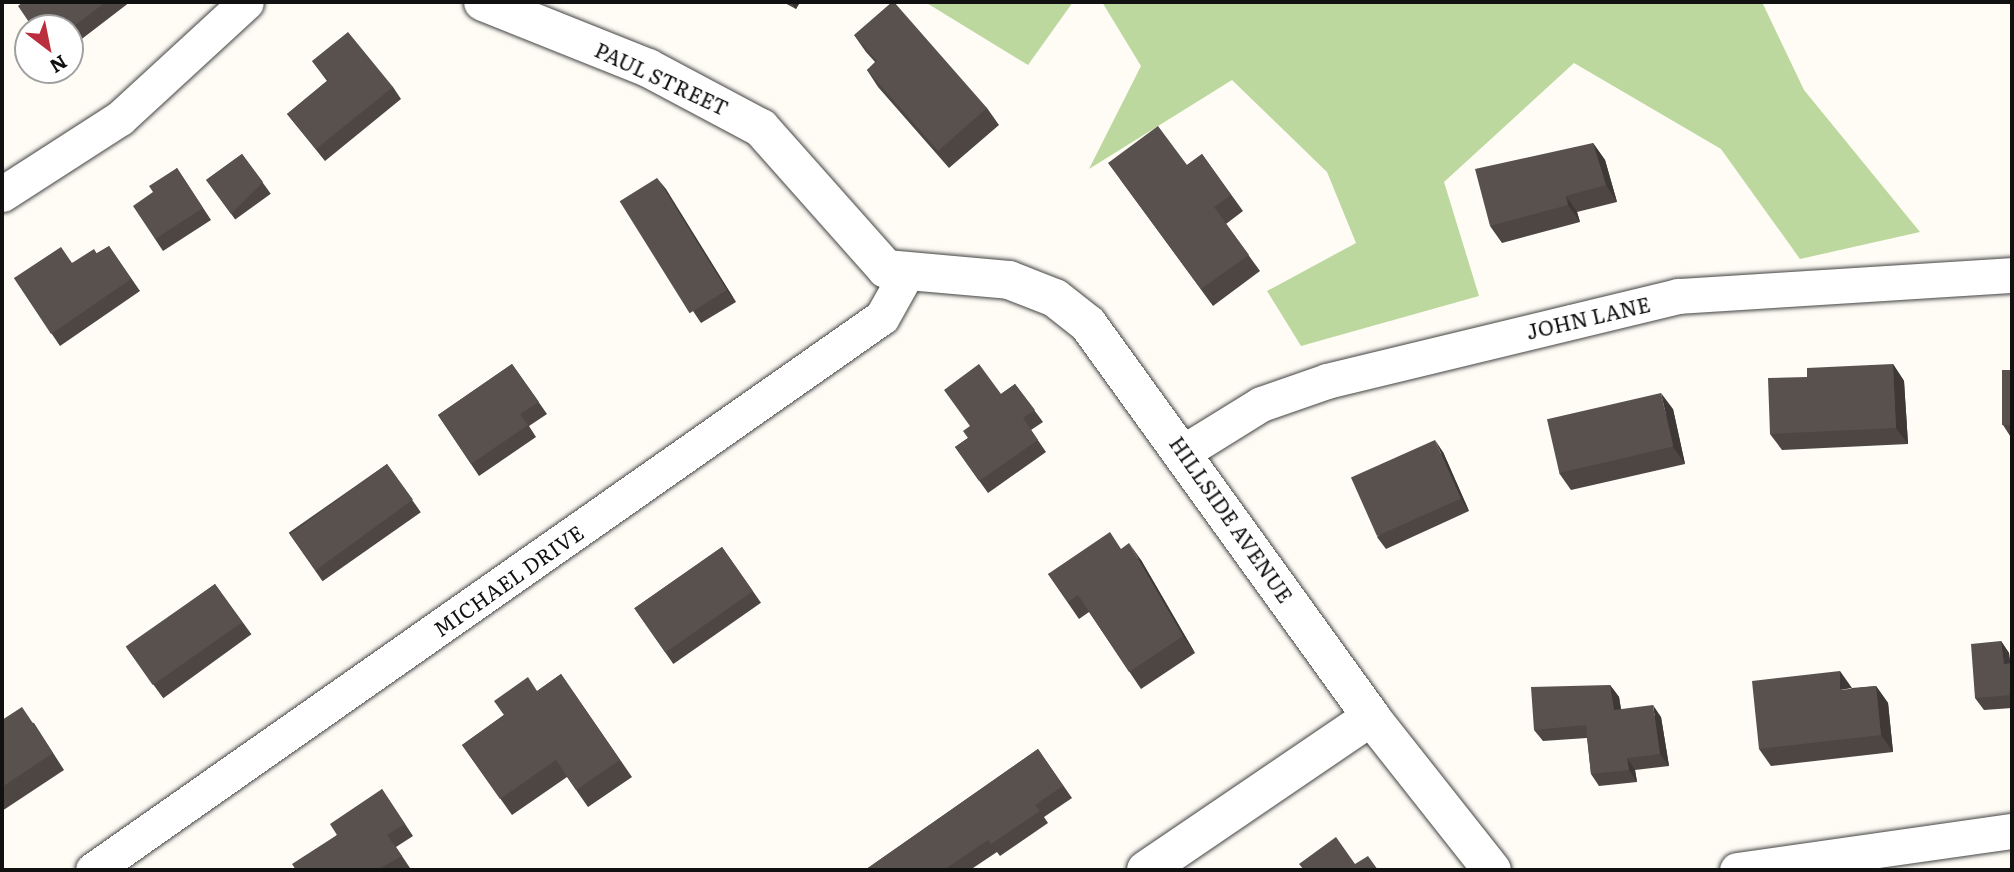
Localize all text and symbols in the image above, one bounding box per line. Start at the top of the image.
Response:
north arrow [14,14,84,84]
street label: PAUL STREET [591,36,733,120]
text: N [45,49,73,81]
street label: JOHN LANE [1523,290,1653,344]
street label: HILLSIDE AVENUE [1165,431,1299,607]
street label: MICHAEL DRIVE [428,519,588,641]

